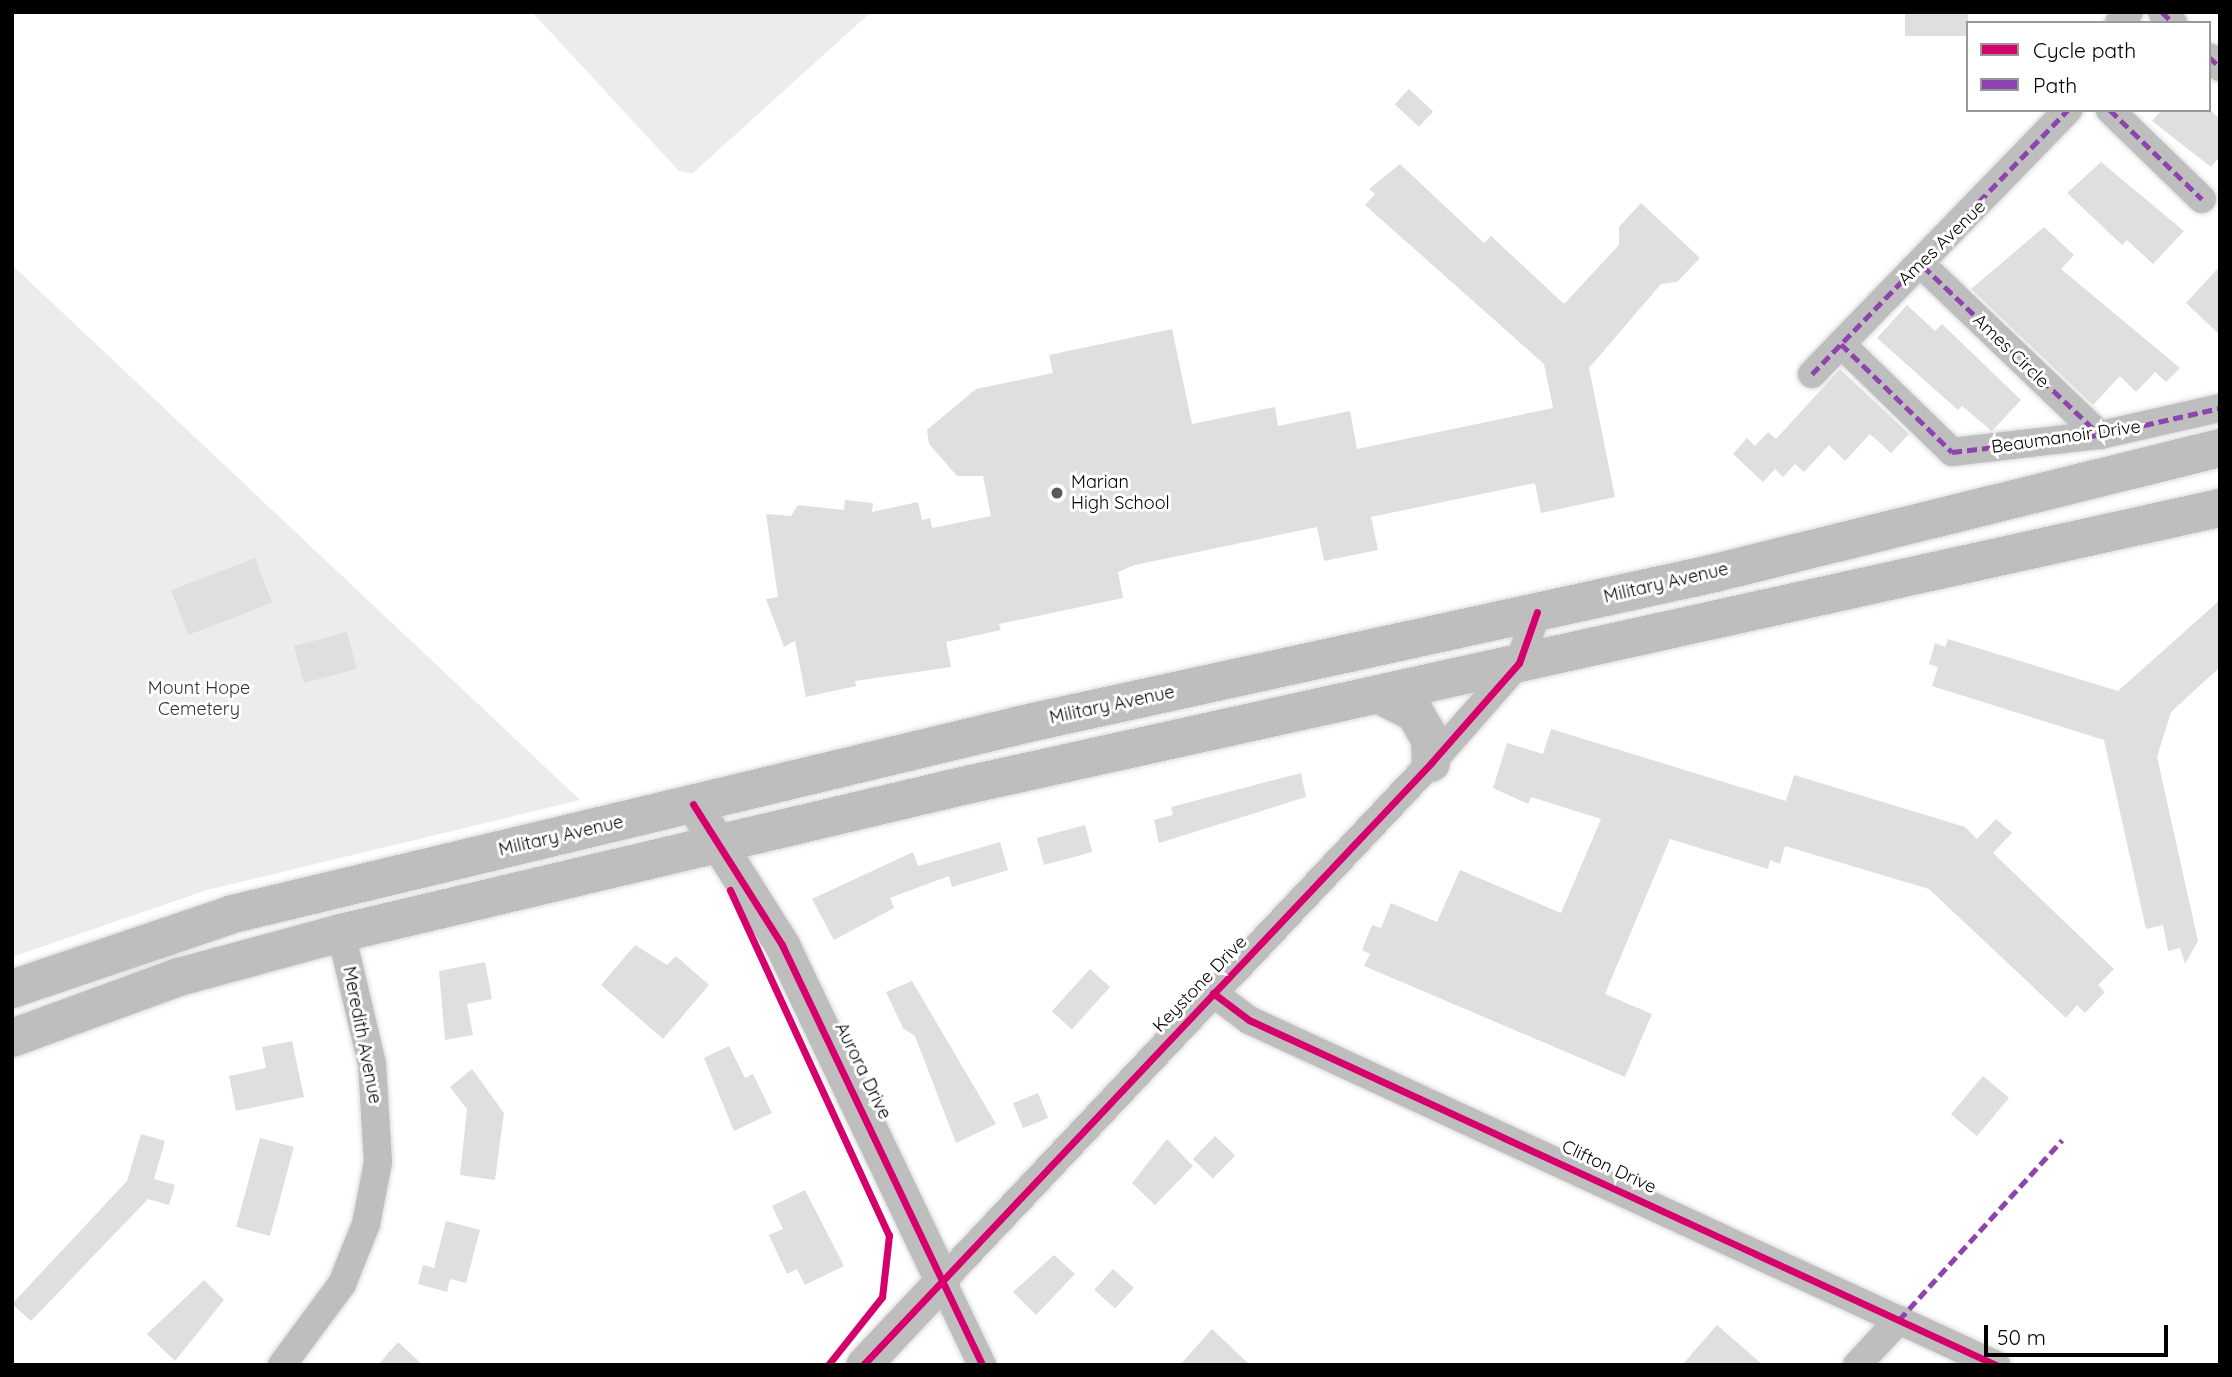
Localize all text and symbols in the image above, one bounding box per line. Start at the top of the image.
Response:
legend [1966,21,2211,112]
text: Cycle path [2033,37,2136,63]
text: Path [2033,72,2077,98]
street label: Ames Avenue [1894,196,1990,290]
street label: Ames Circle [1969,309,2053,393]
street label: Beaumanoir Drive [1990,416,2142,458]
place label: Marian High School [1071,472,1170,514]
marker: Marian High School [1049,485,1065,501]
street label: Military Avenue [1602,558,1730,608]
park label: Mount Hope Cemetery [148,678,250,720]
street label: Military Avenue [1047,681,1177,729]
street label: Military Avenue [497,811,625,861]
street label: Keystone Drive [1148,931,1252,1037]
street label: Meredith Avenue [338,965,386,1105]
street label: Aurora Drive [830,1019,896,1123]
street label: Clifton Drive [1558,1136,1660,1198]
scale bar [1987,1310,2171,1354]
text: 50 m [1997,1324,2046,1350]

